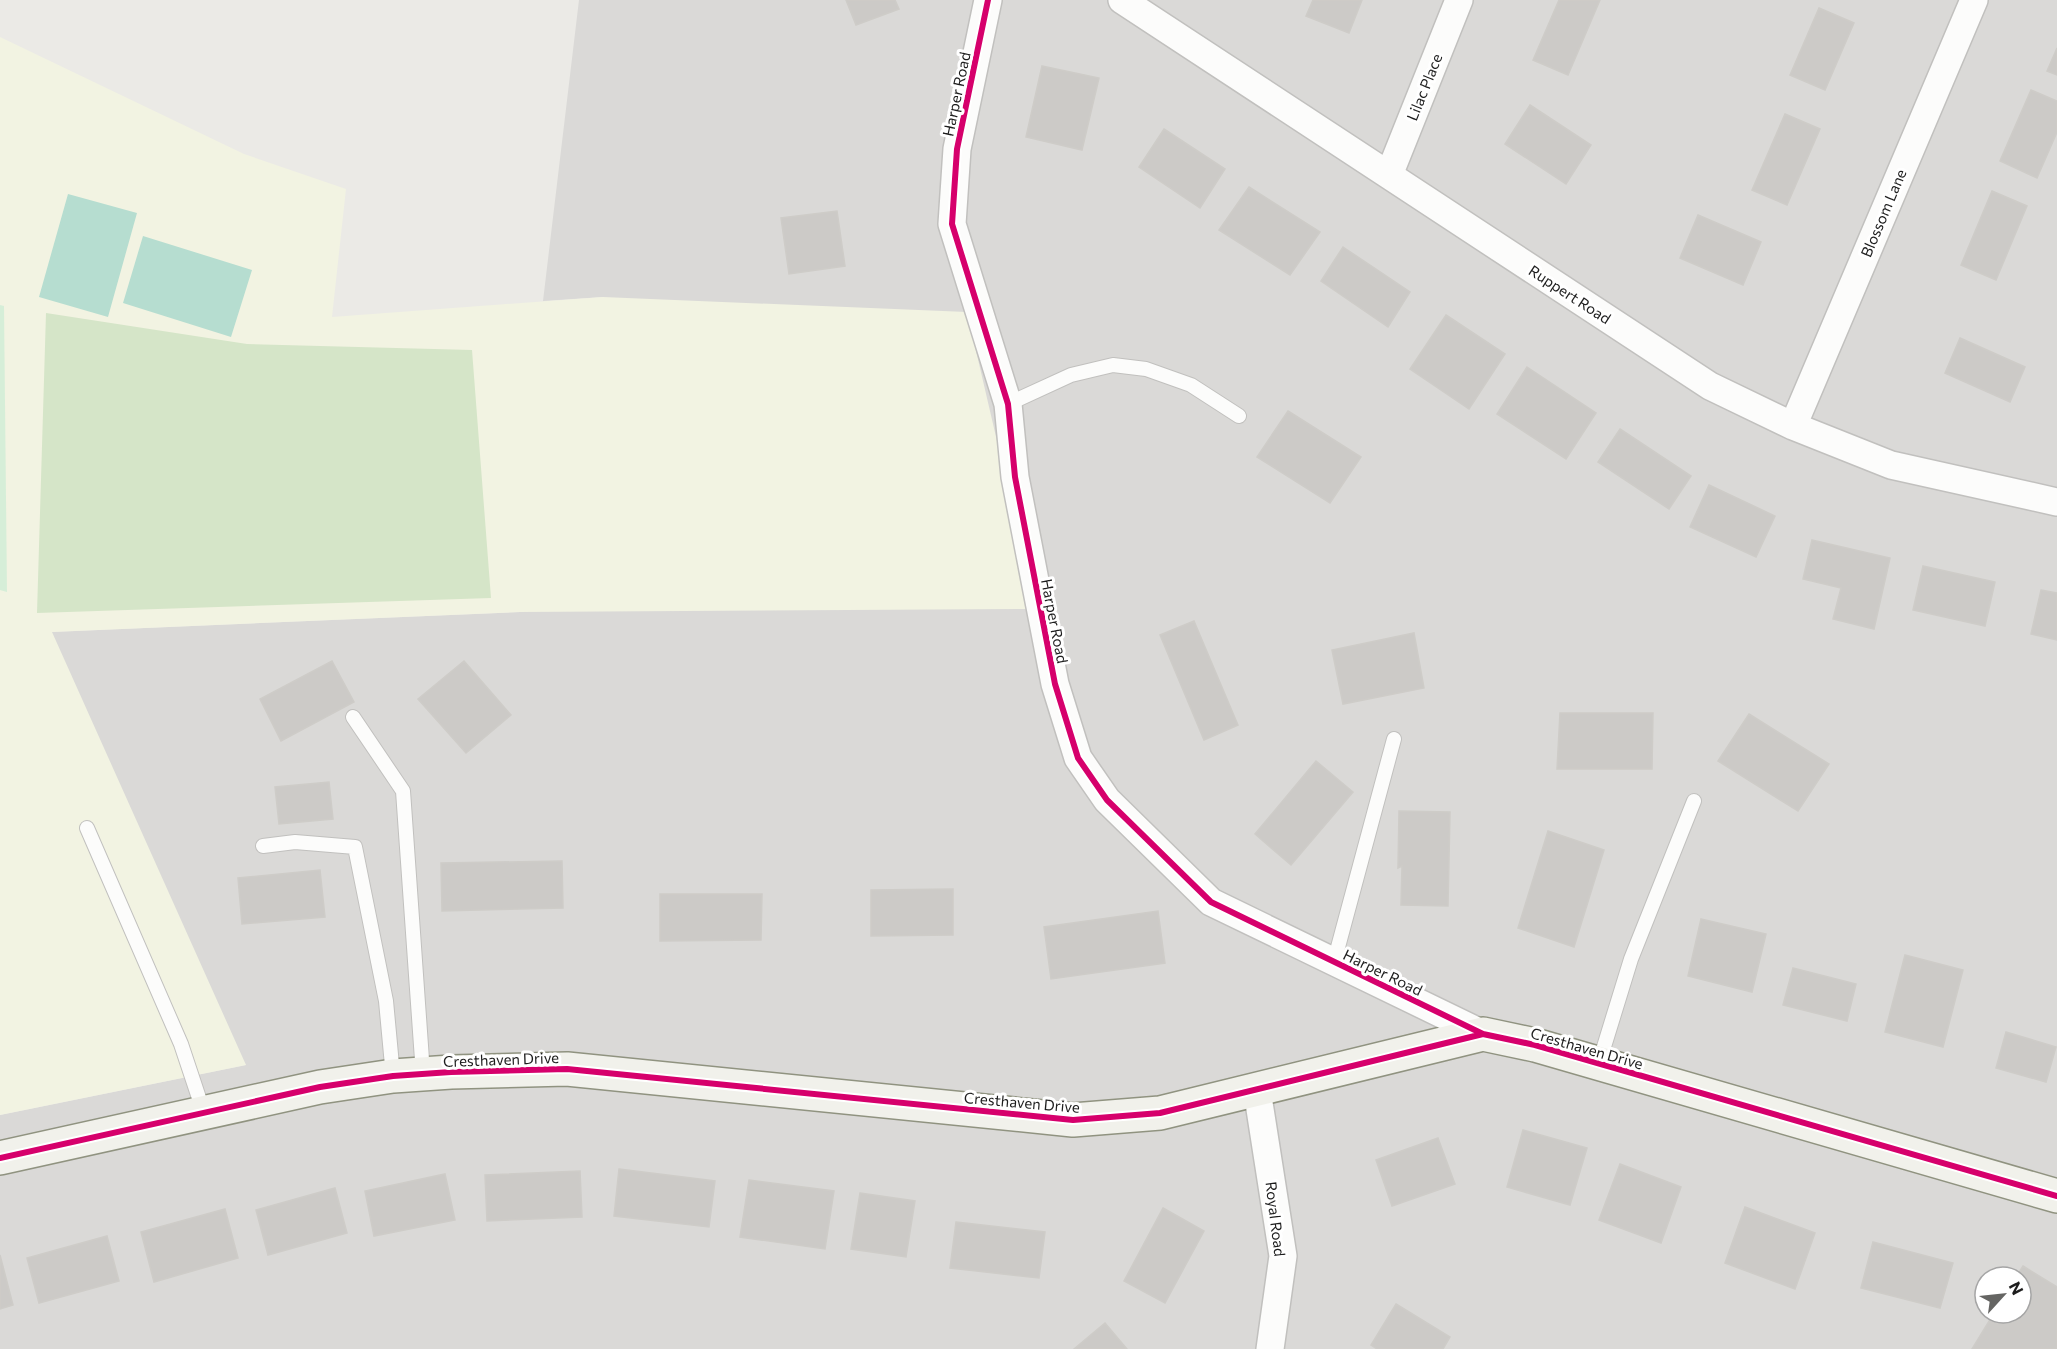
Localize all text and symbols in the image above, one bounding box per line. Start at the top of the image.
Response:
street label: Harper Road [938,50,974,138]
street label: Lilac Place [1402,51,1446,123]
street label: Blossom Lane [1856,166,1910,260]
street label: Ruppert Road [1526,261,1614,327]
street label: Harper Road [1038,577,1072,665]
street label: Harper Road [1341,945,1425,999]
street label: Cresthaven Drive [1529,1023,1645,1073]
street label: Cresthaven Drive [443,1048,559,1070]
street label: Cresthaven Drive [963,1088,1081,1116]
street label: Royal Road [1262,1180,1290,1258]
north arrow [1973,1265,2033,1325]
text: N [2006,1278,2028,1298]

